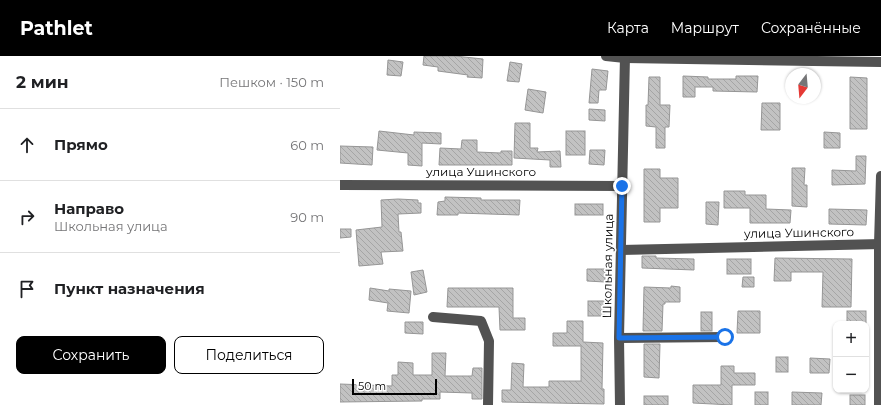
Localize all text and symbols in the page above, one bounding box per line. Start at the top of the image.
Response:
text: Pathlet [20,17,93,40]
text: Карта [607,19,649,37]
text: Маршрут [671,19,739,37]
text: Сохранённые [761,19,861,37]
north arrow [785,68,821,104]
text: 2 мин [16,72,69,92]
text: Пешком · 150 m [219,74,324,90]
icon: ahead [16,134,38,156]
text: Прямо [54,135,108,154]
text: 60 m [290,137,324,153]
street label: улица Ушинского [425,164,536,179]
route end [613,177,631,195]
text: Направо [54,199,124,218]
icon: right [16,206,38,228]
text: 90 m [290,209,324,225]
street label: Школьная улица [599,213,616,319]
text: Школьная улица [54,218,168,234]
street label: улица Ушинского [743,224,854,241]
icon: arrive [16,278,38,300]
text: Пункт назначения [54,279,205,298]
map controls [833,321,869,393]
button: + [833,321,869,357]
route start [716,328,734,346]
button: Сохранить [16,336,166,374]
button: Поделиться [174,336,324,374]
button: − [833,357,869,393]
scale bar [352,377,437,396]
text: 50 m [358,379,386,393]

